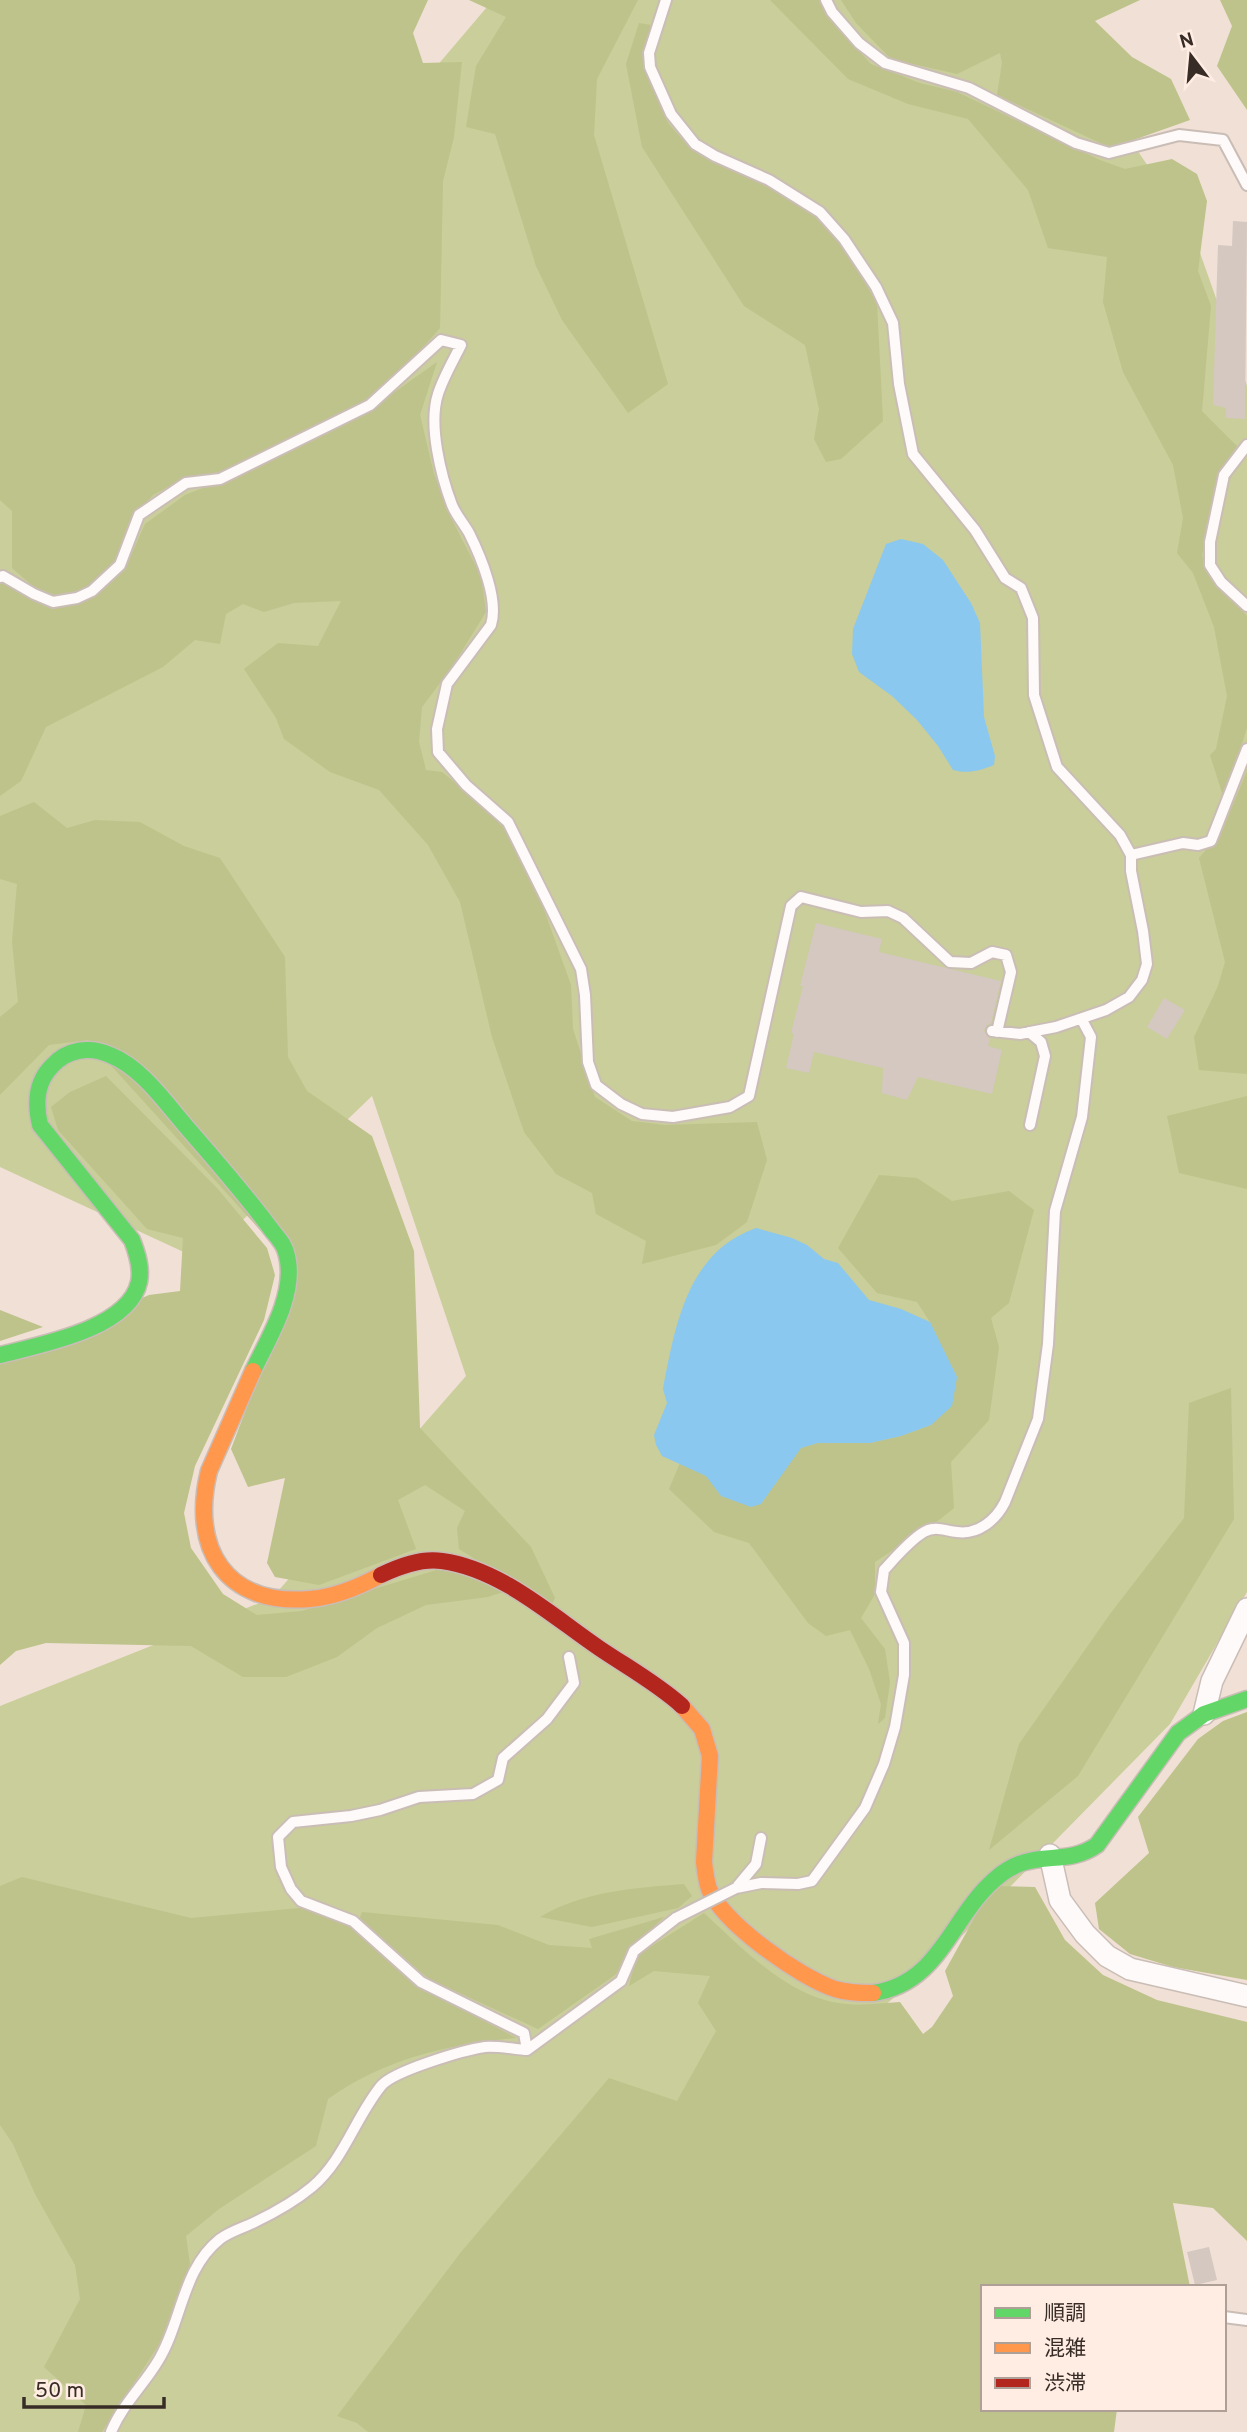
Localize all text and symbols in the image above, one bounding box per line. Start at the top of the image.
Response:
north arrow [1156,21,1226,91]
text: N [1177,28,1197,55]
legend [981,2285,1226,2411]
text: 順調 [1044,2301,1086,2328]
text: 混雑 [1044,2336,1086,2363]
scale bar [24,2366,164,2410]
text: 渋滞 [1044,2371,1086,2398]
text: 50 m [35,2378,84,2405]

